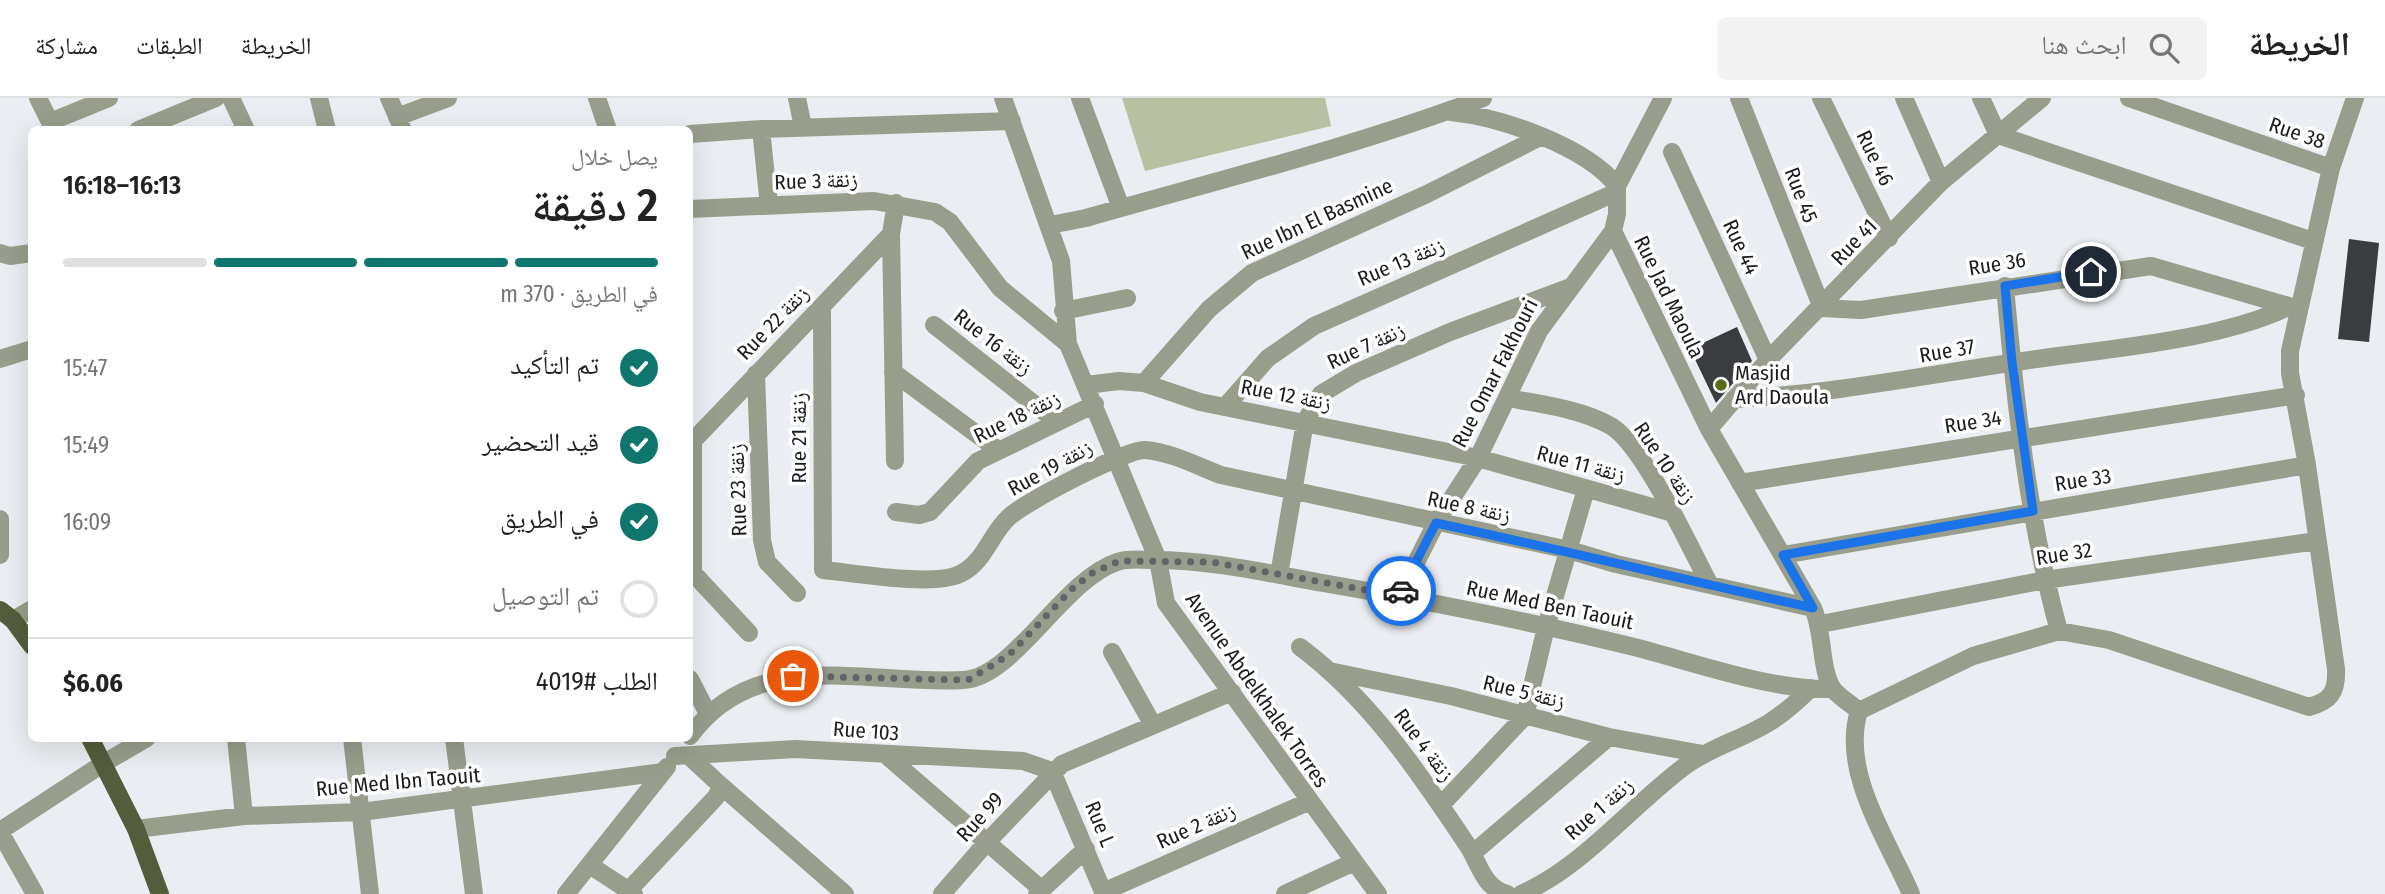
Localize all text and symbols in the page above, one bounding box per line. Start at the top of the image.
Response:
search box [1717,17,2207,80]
text: الخريطة [2249,24,2350,64]
icon: search [2145,29,2183,67]
text: ابحث هنا [2041,30,2127,61]
text: مشاركة [35,32,98,60]
text: الطبقات [136,32,203,60]
text: الخريطة [241,32,311,60]
street label: Rue 38 [2265,111,2329,155]
street label: Rue 46 [1851,126,1899,190]
text: يصل خلال [571,143,658,171]
street label: Rue 45 [1779,164,1823,226]
street label: Rue 3 زنقة [774,167,858,195]
text: 16:13–16:18 [63,170,181,201]
street label: Rue Ibn El Basmine [1237,173,1397,265]
text: 2 دقيقة [531,178,658,233]
street label: Rue 41 [1826,213,1882,271]
street label: Rue 44 [1717,215,1765,279]
street label: Rue 13 زنقة [1354,232,1448,292]
street label: Rue Jad Maoula [1628,232,1710,362]
pin [2061,242,2121,302]
street label: Rue 36 [1967,247,2027,281]
icon: home [2072,253,2110,291]
text: في الطريق · 370 m [500,280,658,308]
street label: Rue 22 زنقة [731,281,815,365]
street label: Rue Omar Fakhouri [1446,294,1544,452]
street label: Rue 16 زنقة [948,303,1038,381]
street label: Rue 7 زنقة [1323,317,1409,375]
street label: Rue 37 [1917,333,1977,369]
icon: check [620,349,658,387]
text: تم التأكيد [510,350,599,381]
text: 15:47 [63,354,107,382]
place label: Masjid Ard Daoula [1735,360,1829,410]
street label: Rue 12 زنقة [1239,373,1333,417]
marker: Masjid Ard Daoula [1713,377,1729,393]
street label: Rue 18 زنقة [970,385,1064,449]
street label: Rue 21 زنقة [786,392,812,484]
street label: Rue 34 [1943,405,2003,439]
street label: Rue 10 زنقة [1628,417,1702,509]
icon: check [620,426,658,464]
text: قيد التحضير [482,427,599,458]
text: 15:49 [63,431,109,459]
street label: Rue 19 زنقة [1003,434,1097,502]
street label: Rue 11 زنقة [1534,440,1628,488]
street label: Rue 23 زنقة [723,443,753,537]
street label: Rue 33 [2053,463,2113,497]
street label: Rue 8 زنقة [1425,485,1513,529]
icon: check [620,503,658,541]
text: في الطريق [500,504,599,535]
text: 16:09 [63,508,111,536]
street label: Rue 32 [2034,537,2094,571]
courier [1366,556,1436,626]
icon: car [1382,572,1420,610]
street label: Rue Med Ben Taouit [1464,575,1636,635]
text: تم التوصيل [492,581,599,612]
street label: Avenue Abdelkhalek Torres [1180,588,1334,792]
pin [763,646,823,706]
icon: bag [774,657,812,695]
text: الطلب #4019 [536,666,658,697]
text: $6.06 [63,668,123,699]
street label: Rue 5 زنقة [1480,669,1568,715]
street label: Rue 4 زنقة [1388,703,1460,787]
street label: Rue 103 [832,716,900,746]
street label: Rue Med Ibn Taouit [315,762,481,802]
street label: Rue 1 زنقة [1559,772,1639,846]
street label: Rue 99 [951,787,1009,847]
street label: Rue L [1079,797,1121,851]
street label: Rue 2 زنقة [1153,797,1239,855]

